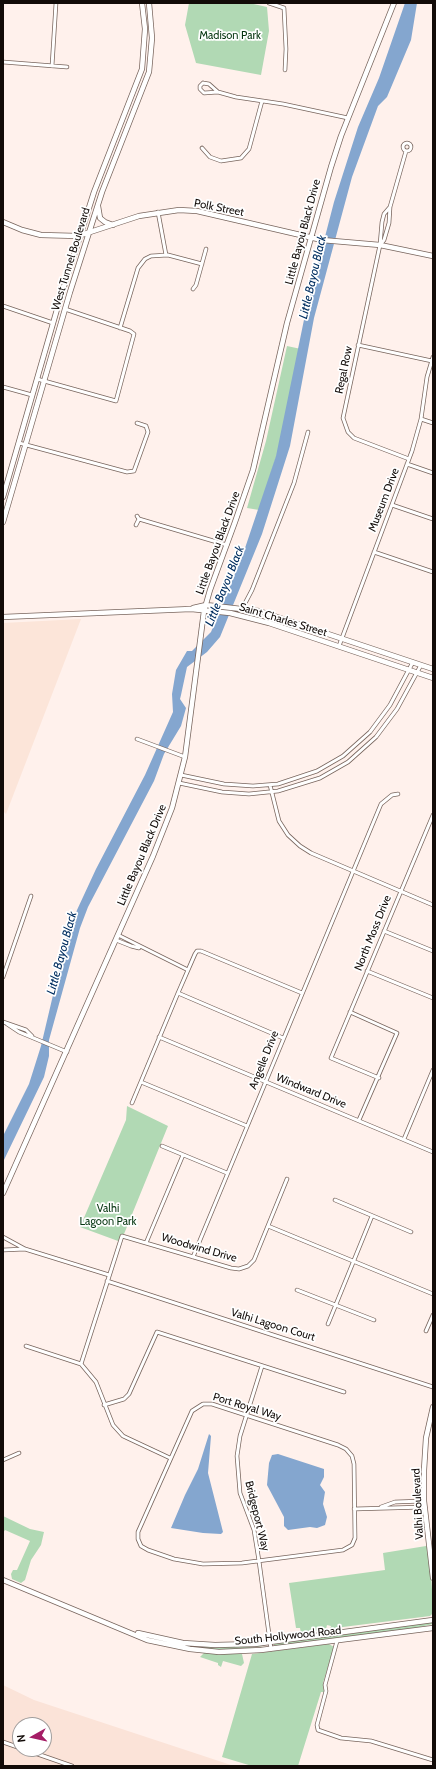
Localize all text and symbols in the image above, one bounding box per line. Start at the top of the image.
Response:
park label: Madison Park [199,29,261,43]
street label: Little Bayou Black Drive [283,178,323,286]
street label: Polk Street [193,197,245,219]
street label: West Tunnel Boulevard [49,206,93,312]
water label: Little Bayou Black [296,234,330,320]
street label: Regal Row [333,345,355,395]
street label: Museum Drive [366,466,402,534]
street label: Little Bayou Black Drive [193,490,243,596]
water label: Little Bayou Black [202,544,248,628]
street label: Saint Charles Street [237,600,329,640]
street label: Little Bayou Black Drive [115,802,169,908]
street label: North Moss Drive [352,893,394,973]
water label: Little Bayou Black [44,910,80,996]
street label: Angelle Drive [246,1029,282,1091]
street label: Windward Drive [274,1071,348,1111]
park label: Valhi Lagoon Park [80,1202,136,1228]
street label: Woodwind Drive [160,1231,238,1265]
street label: Valhi Lagoon Court [229,1306,317,1344]
street label: Port Royal Way [211,1390,283,1424]
street label: Valhi Boulevard [410,1468,426,1540]
street label: Bridgeport Way [242,1480,272,1552]
street label: South Hollywood Road [234,1624,342,1648]
north arrow [12,1717,52,1757]
text: N [14,1734,29,1743]

